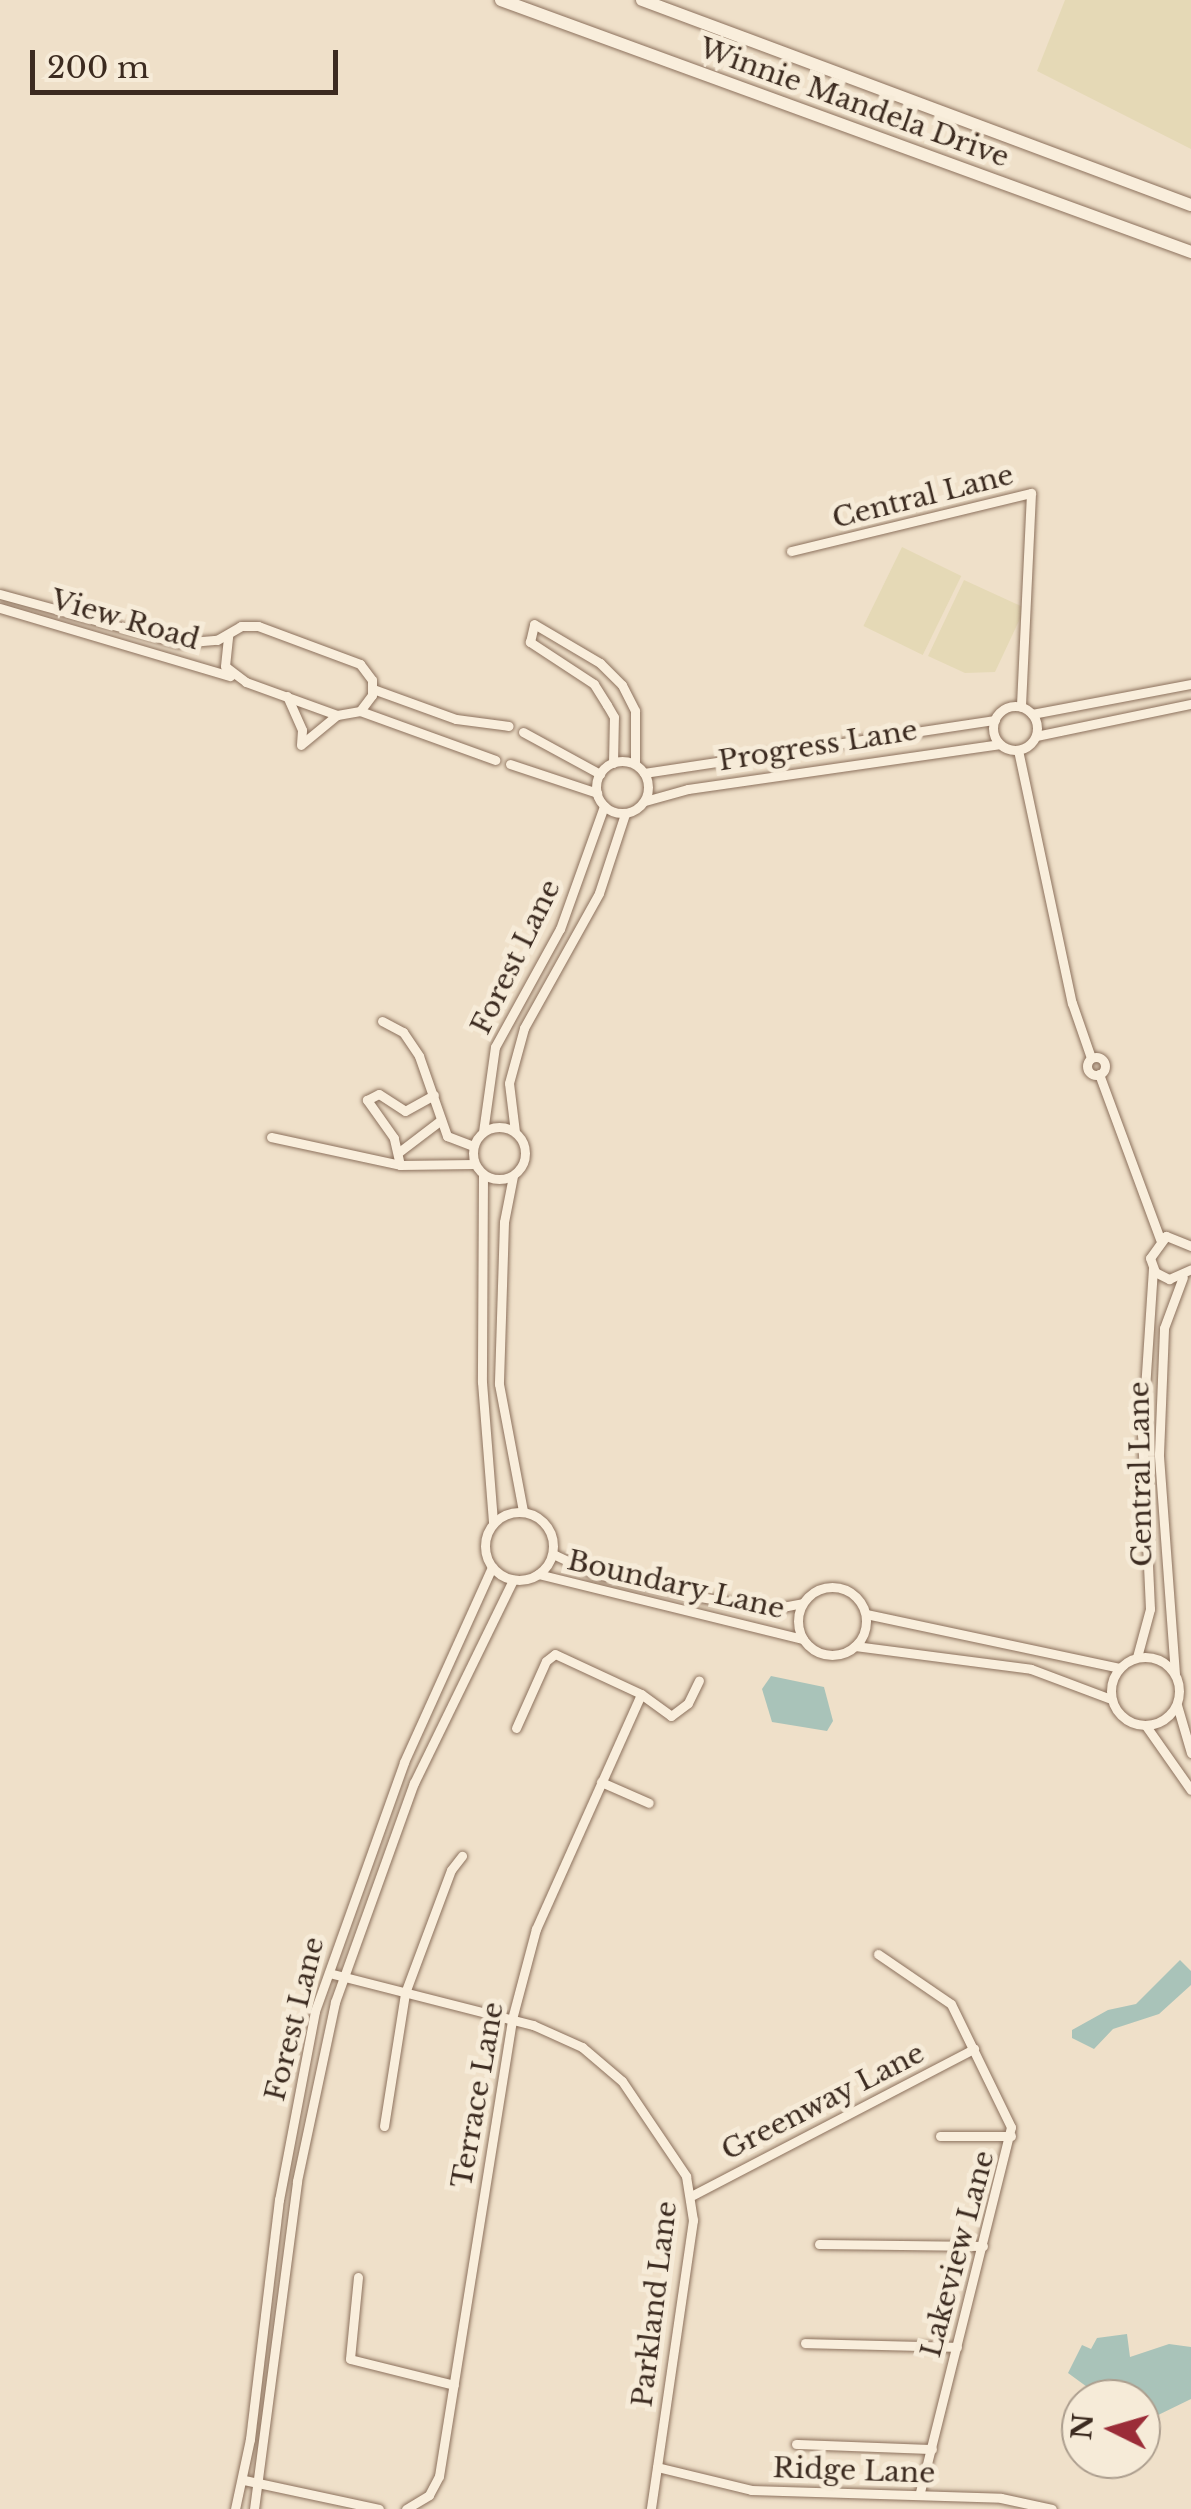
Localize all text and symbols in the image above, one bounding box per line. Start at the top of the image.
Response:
scale bar [35,30,342,92]
street label: Winnie Mandela Drive [694,31,1014,175]
text: 200 m [47,49,149,86]
street label: Central Lane [829,458,1017,536]
street label: View Road [47,583,203,657]
street label: Progress Lane [716,714,920,778]
street label: Forest Lane [464,874,568,1040]
street label: Central Lane [1123,1381,1159,1567]
street label: Boundary Lane [564,1544,788,1626]
street label: Forest Lane [258,1934,332,2104]
street label: Terrace Lane [445,1999,511,2191]
street label: Greenway Lane [716,2036,930,2168]
street label: Lakeview Lane [914,2147,1002,2361]
street label: Parkland Lane [626,2199,684,2409]
north arrow [1061,2379,1161,2479]
text: N [1064,2412,1101,2441]
street label: Ridge Lane [772,2451,936,2491]

